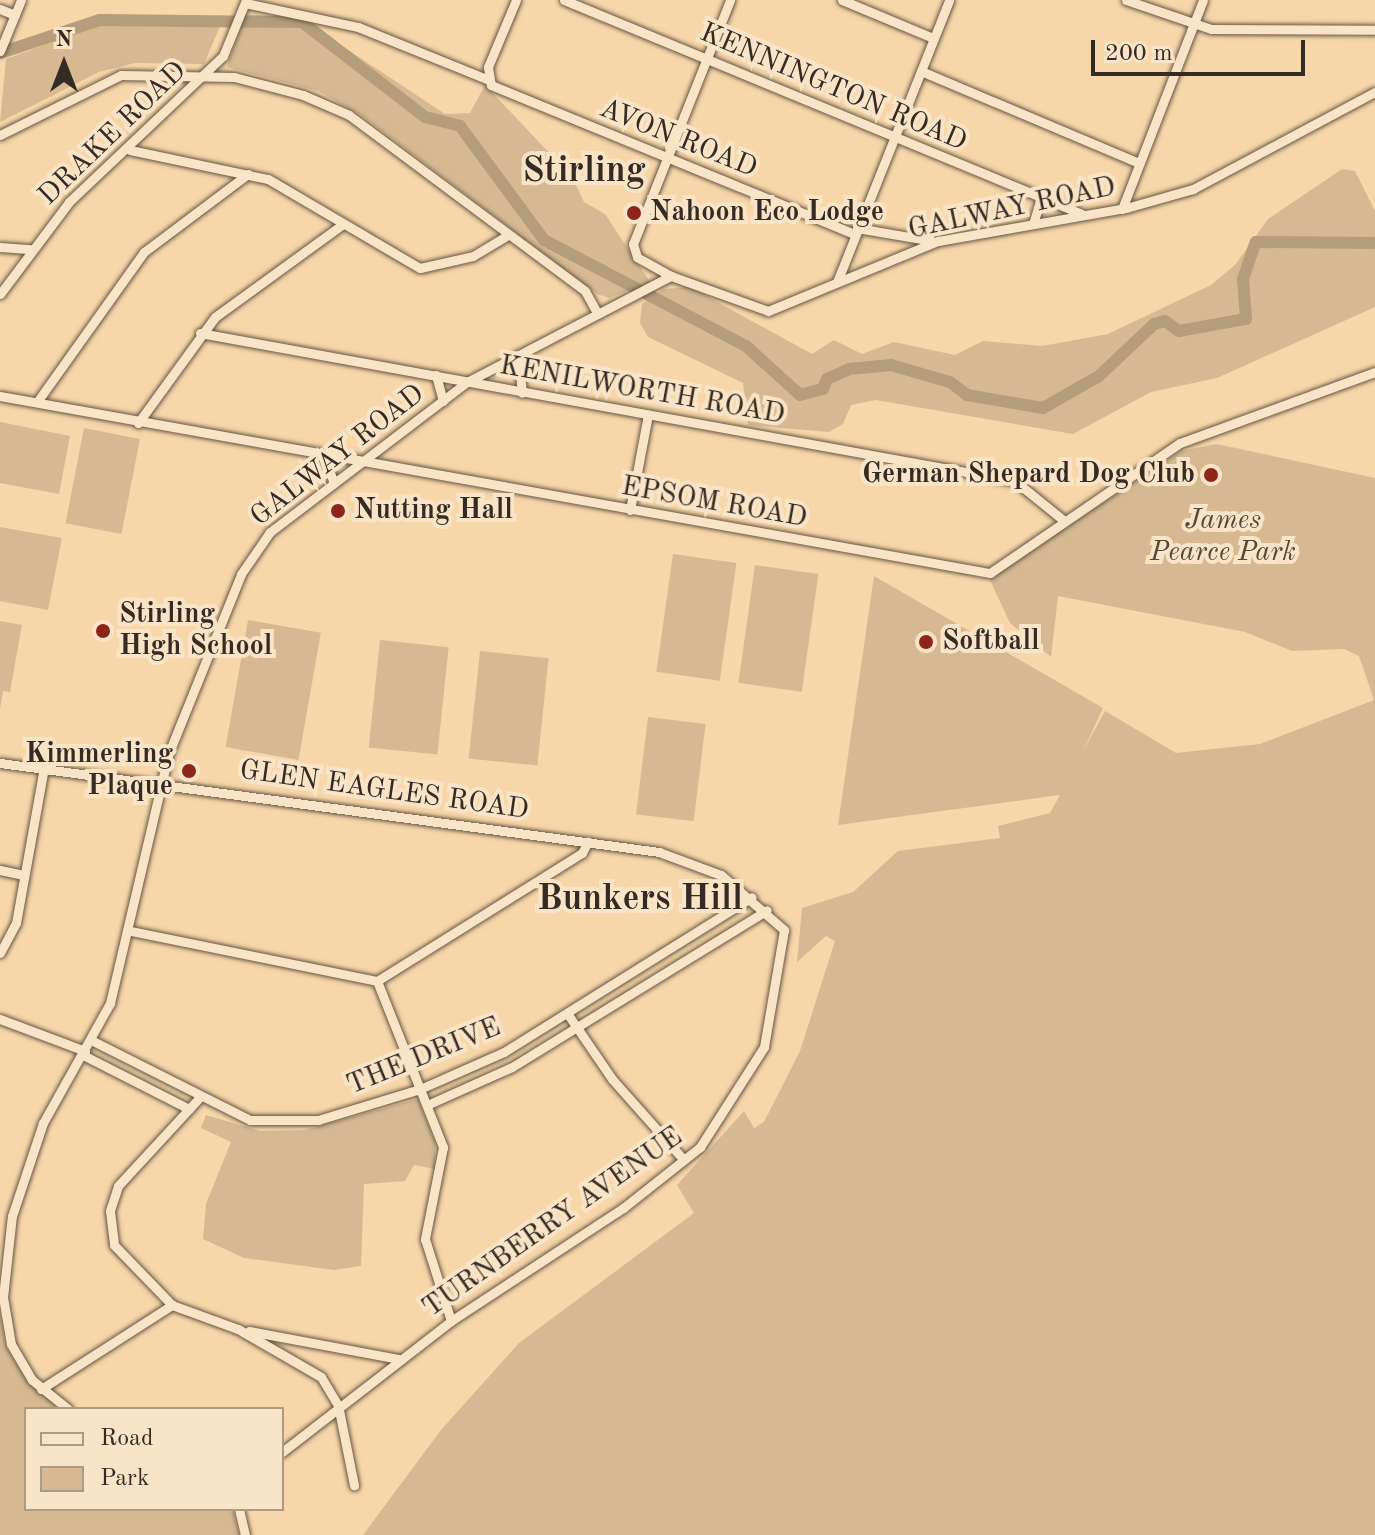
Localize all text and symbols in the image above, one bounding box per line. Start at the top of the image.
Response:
street label: KENNINGTON ROAD [695,17,971,159]
north arrow [24,24,104,104]
scale bar [1095,24,1309,74]
text: N [56,29,72,51]
text: 200 m [1105,42,1173,66]
street label: DRAKE ROAD [32,55,194,213]
street label: AVON ROAD [594,92,762,186]
district label: Stirling [522,151,646,195]
street label: GALWAY ROAD [905,171,1119,247]
place label: Nahoon Eco Lodge [650,196,884,230]
marker: Nahoon Eco Lodge [625,204,643,222]
street label: KENILWORTH ROAD [497,349,787,433]
street label: GALWAY ROAD [244,378,432,534]
place label: German Shepard Dog Club [862,458,1195,492]
marker: German Shepard Dog Club [1202,466,1220,484]
street label: EPSOM ROAD [619,470,809,536]
place label: Nutting Hall [354,494,513,528]
marker: Nutting Hall [329,502,347,520]
park label: James Pearce Park [1150,504,1296,570]
place label: Stirling High School [119,598,272,664]
marker: Stirling High School [94,622,112,640]
place label: Softball [942,625,1040,659]
marker: Softball [917,633,935,651]
place label: Kimmerling Plaque [25,738,173,804]
street label: GLEN EAGLES ROAD [237,754,531,828]
marker: Kimmerling Plaque [180,762,198,780]
district label: Bunkers Hill [537,879,743,923]
street label: THE DRIVE [342,1011,506,1103]
street label: TURNBERRY AVENUE [417,1120,689,1326]
legend [24,1407,284,1511]
text: Road [100,1427,153,1451]
text: Park [100,1467,149,1491]

